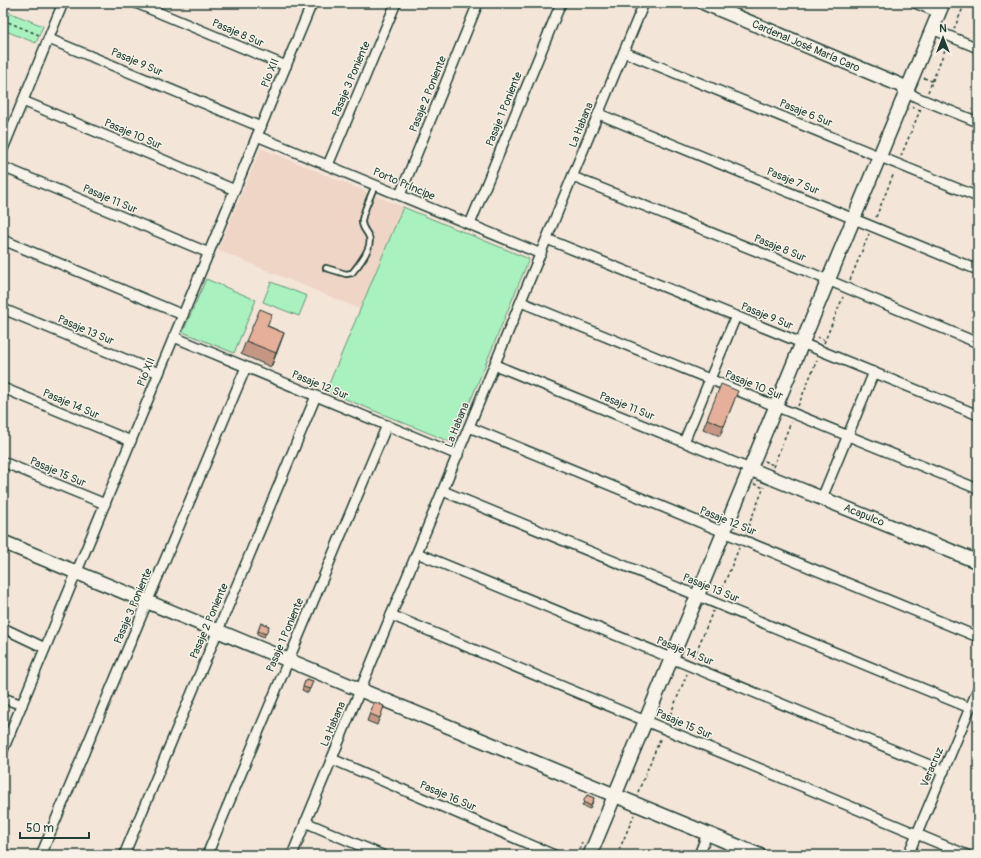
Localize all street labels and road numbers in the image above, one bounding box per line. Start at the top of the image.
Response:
street label: Pasaje 8 Sur [210,16,266,50]
street label: Cardenal José María Caro [750,17,862,75]
street label: Pasaje 3 Poniente [329,39,373,119]
street label: Pasaje 9 Sur [109,45,165,79]
street label: Pasaje 2 Poniente [407,54,449,134]
street label: Pío XII [258,57,282,89]
street label: Pasaje 1 Poniente [483,69,525,148]
street label: Pasaje 6 Sur [778,97,834,130]
street label: La Habana [566,101,596,149]
street label: Pasaje 10 Sur [102,116,164,152]
street label: Porto Príncipe [371,165,437,203]
street label: Pasaje 7 Sur [765,165,821,197]
street label: Pasaje 11 Sur [81,182,139,216]
street label: Pasaje 8 Sur [752,232,808,264]
street label: Pasaje 9 Sur [739,300,795,332]
street label: Pasaje 13 Sur [56,312,116,348]
street label: Pío XII [134,356,158,388]
street label: Pasaje 12 Sur [290,368,350,402]
street label: Pasaje 10 Sur [723,368,785,403]
street label: Pasaje 14 Sur [41,386,101,422]
street label: Pasaje 11 Sur [598,389,656,423]
street label: La Habana [442,401,472,449]
street label: Pasaje 15 Sur [28,454,88,490]
street label: Acapulco [842,501,886,529]
street label: Pasaje 12 Sur [698,504,758,538]
street label: Pasaje 3 Poniente [111,566,155,646]
street label: Pasaje 13 Sur [681,571,741,605]
street label: Pasaje 2 Poniente [187,581,231,661]
street label: Pasaje 1 Poniente [264,596,307,674]
street label: Pasaje 14 Sur [655,634,715,668]
street label: La Habana [318,700,348,748]
street label: Pasaje 15 Sur [654,706,714,742]
street label: Veracruz [918,745,946,789]
street label: Pasaje 16 Sur [418,778,478,814]

